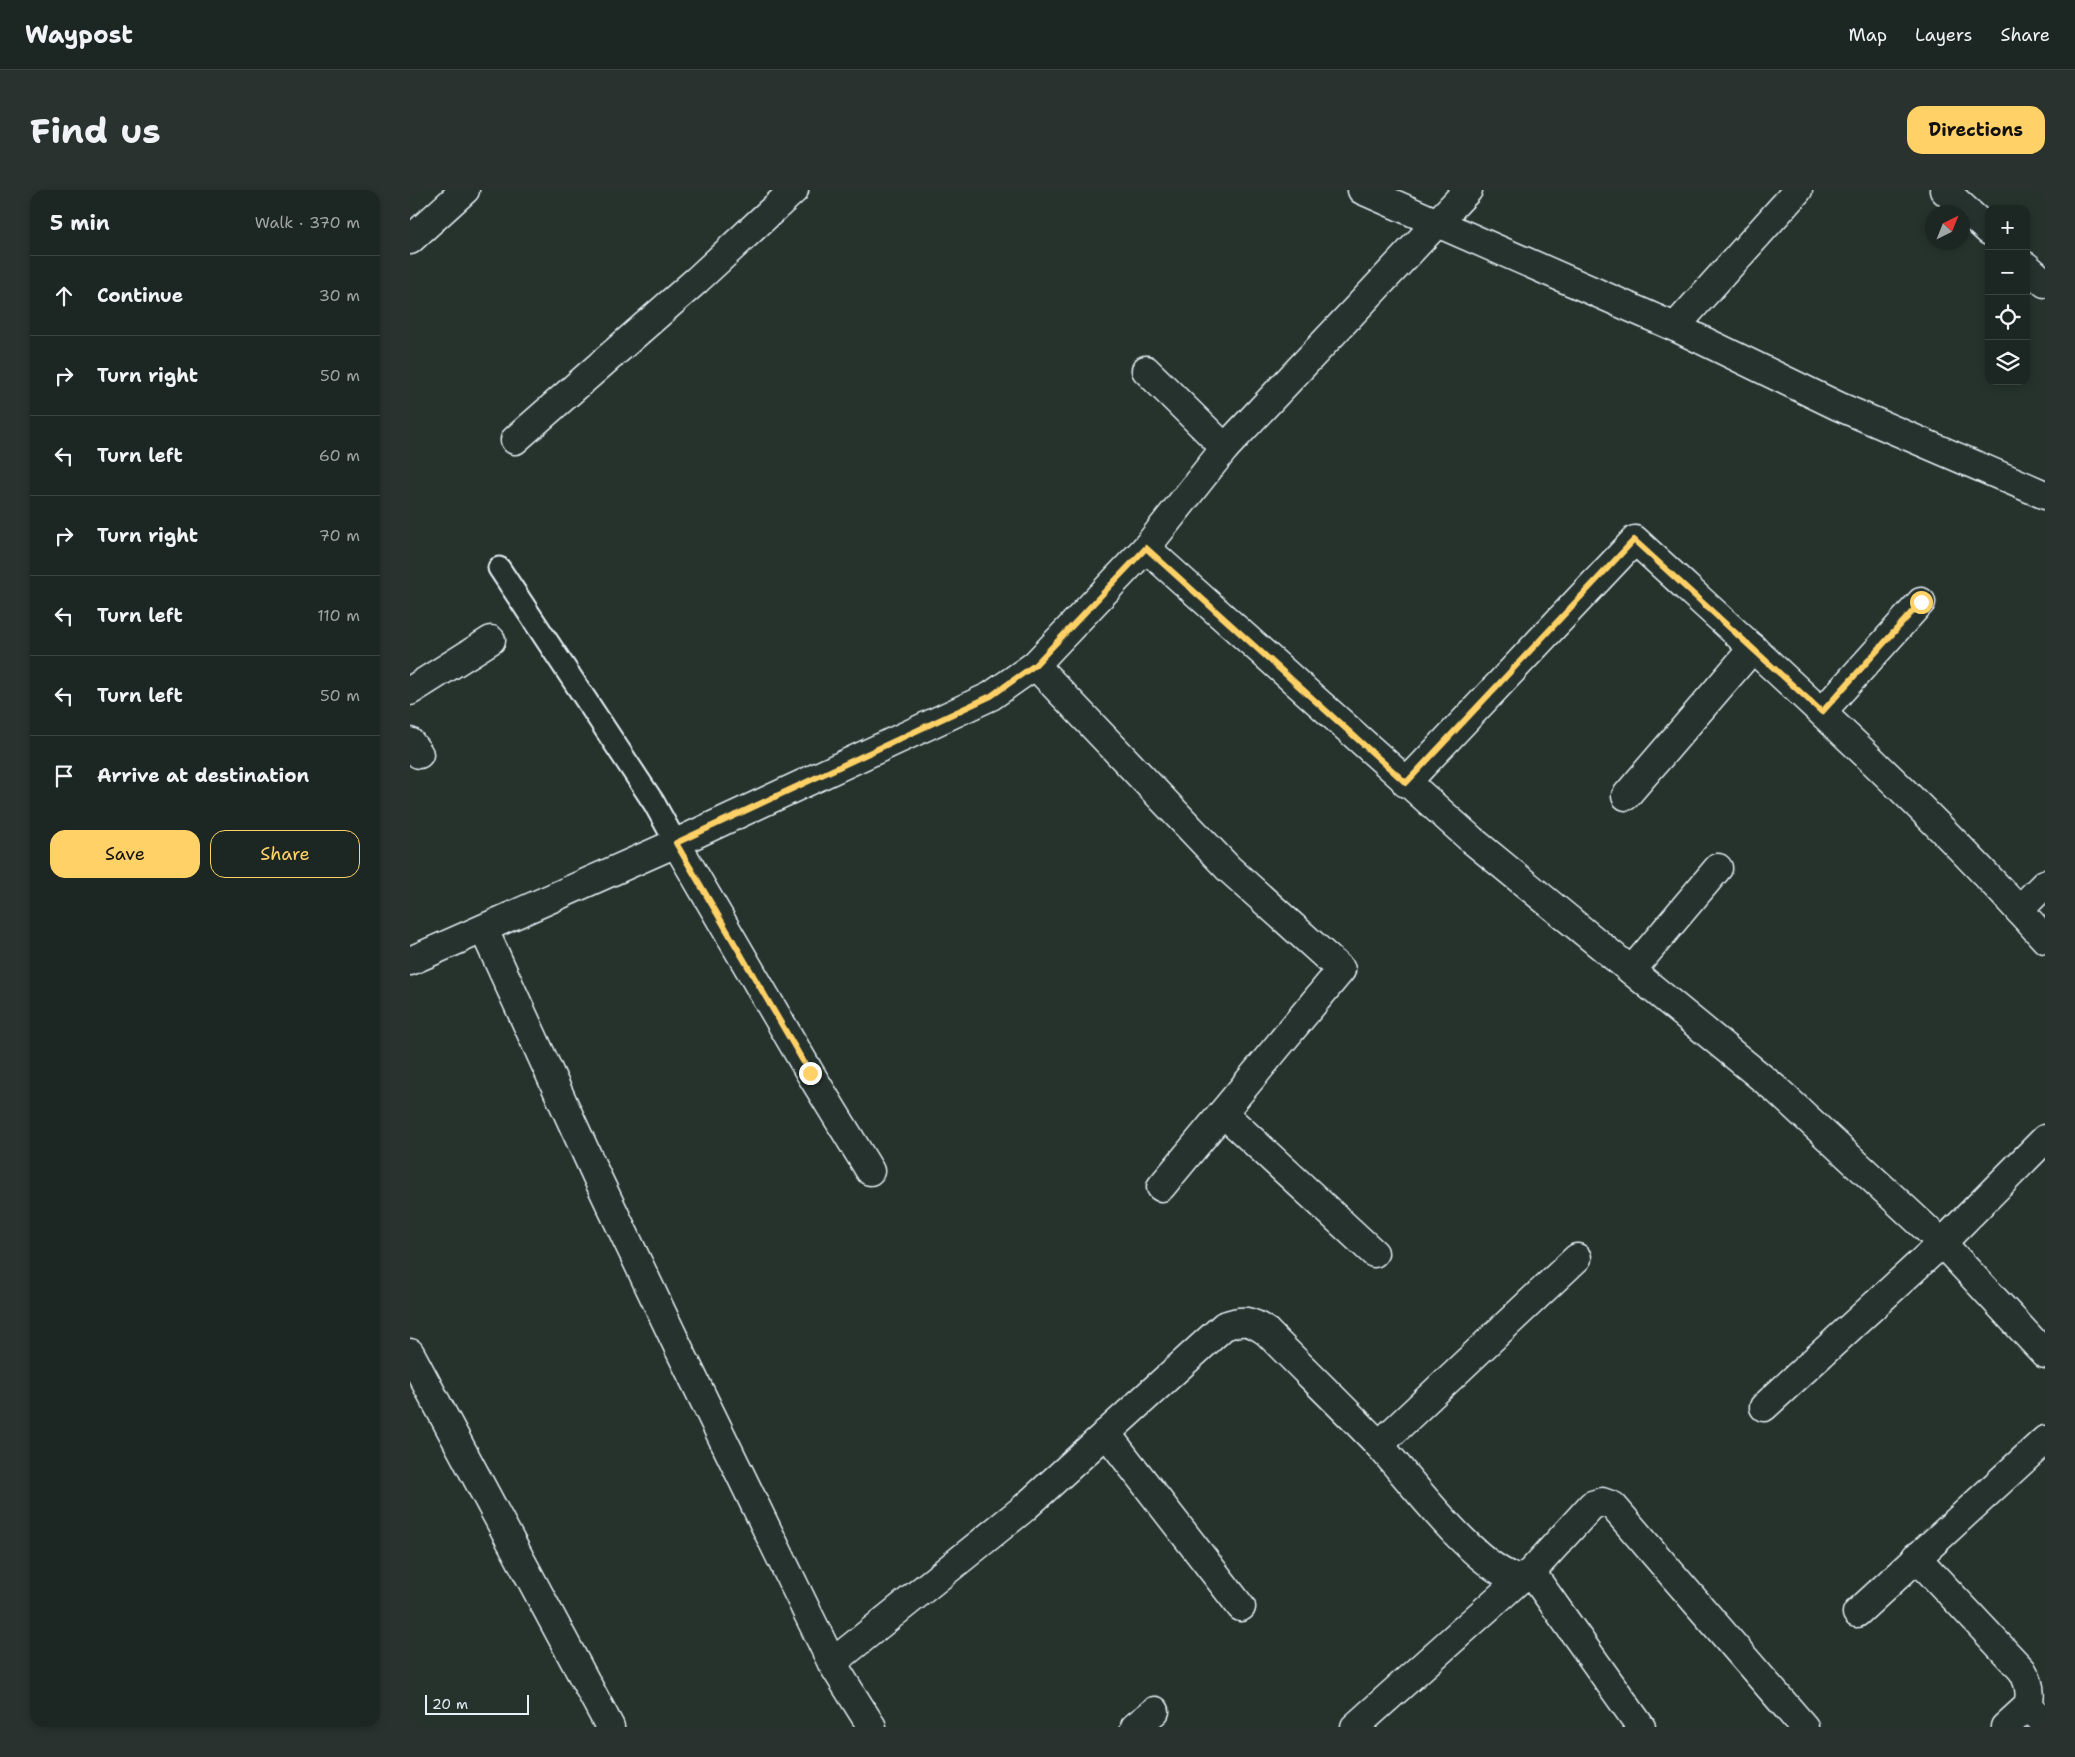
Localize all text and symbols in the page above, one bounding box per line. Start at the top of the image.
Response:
text: Waypost [25,19,133,51]
text: Map [1849,23,1887,47]
text: Layers [1915,23,1972,47]
text: Share [2000,23,2050,47]
button: Directions [1907,106,2045,154]
text: Find us [30,107,161,154]
north arrow [1925,205,1970,250]
map controls [1985,205,2030,385]
button: + [1985,205,2030,250]
text: 5 min [50,209,110,237]
text: Walk · 370 m [255,212,360,233]
button: − [1985,250,2030,295]
icon: ahead [50,282,78,310]
text: Continue [97,283,183,308]
text: 30 m [319,285,360,306]
button: locate [1985,295,2030,340]
button: layers [1985,340,2030,385]
icon: right [50,362,78,390]
text: Turn right [97,363,198,388]
text: 50 m [320,365,360,386]
icon: left [50,442,78,470]
text: Turn left [97,443,183,468]
text: 60 m [319,445,360,466]
icon: right [50,522,78,550]
text: Turn right [97,523,198,548]
text: 70 m [319,525,360,546]
route start [1910,591,1933,614]
icon: left [50,602,78,630]
text: Turn left [97,603,183,628]
text: 110 m [317,605,360,626]
icon: left [50,682,78,710]
text: Turn left [97,683,183,708]
text: 50 m [320,685,360,706]
icon: arrive [50,762,78,790]
text: Arrive at destination [97,763,309,788]
button: Save [50,830,200,878]
button: Share [210,830,360,878]
route end [799,1062,822,1085]
scale bar [425,1692,529,1715]
text: 20 m [432,1695,468,1713]

